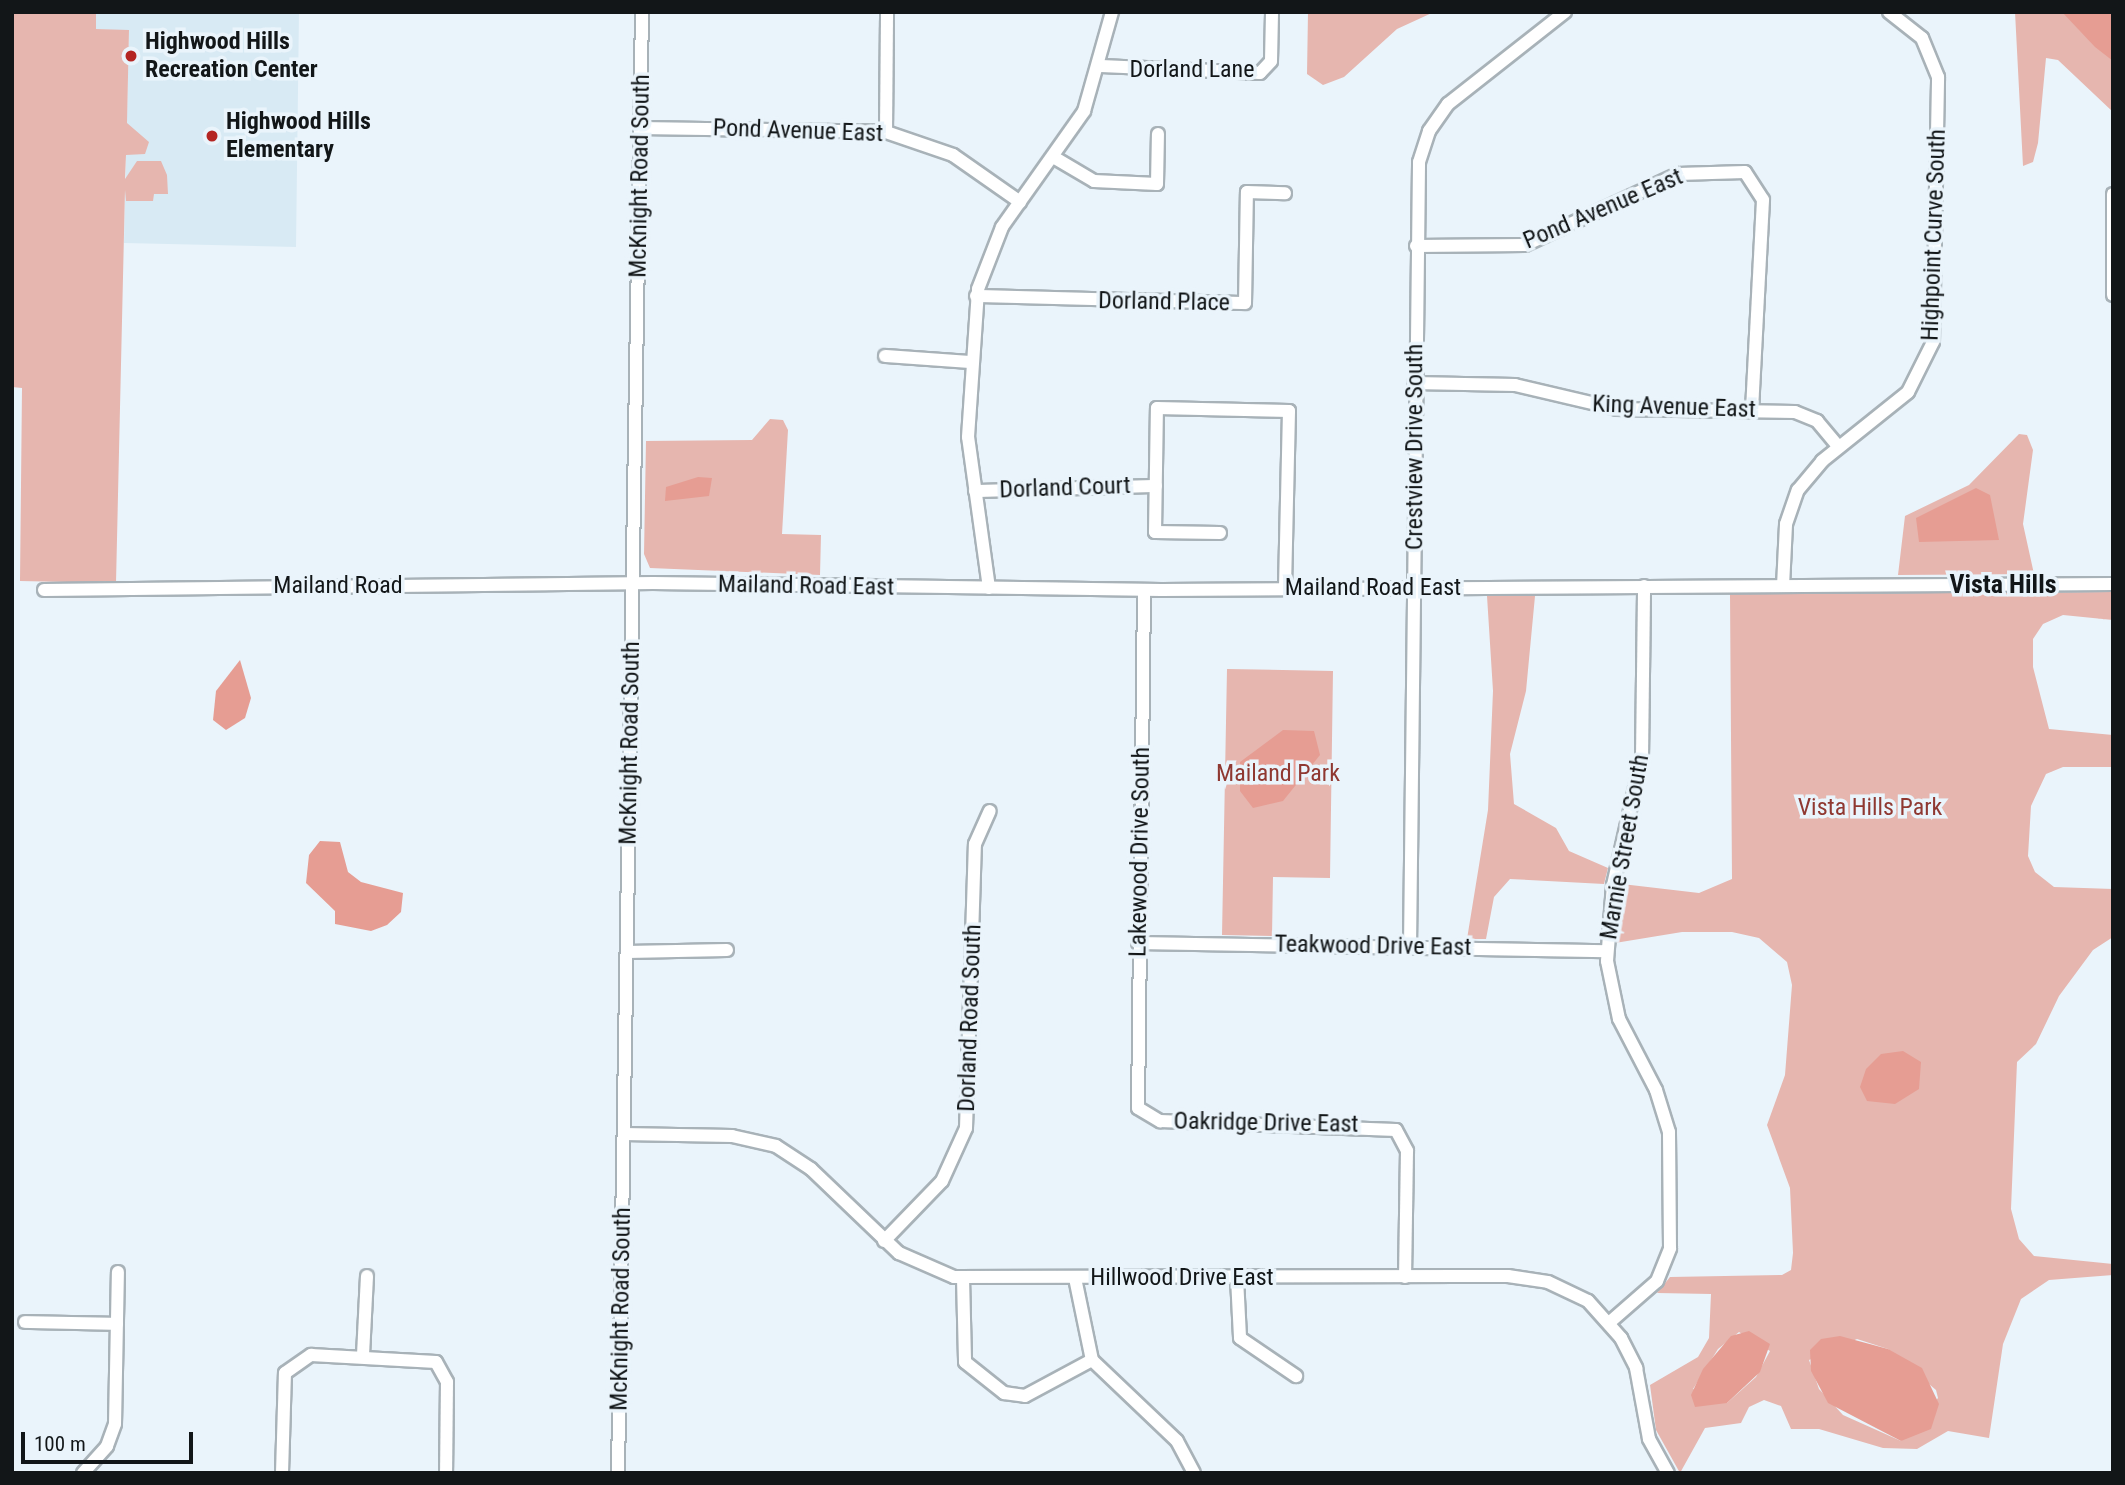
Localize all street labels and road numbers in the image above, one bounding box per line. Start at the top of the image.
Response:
street label: Dorland Lane [1130,56,1254,84]
street label: McKnight Road South [624,74,656,278]
street label: Pond Avenue East [712,114,884,148]
street label: Highpoint Curve South [1916,129,1952,341]
street label: Pond Avenue East [1519,162,1687,256]
street label: Dorland Place [1098,286,1230,318]
street label: Crestview Drive South [1401,344,1429,550]
street label: King Avenue East [1592,390,1756,424]
street label: Dorland Court [999,471,1131,505]
street label: Mailand Road East [718,570,894,602]
street label: Mailand Road [273,572,403,600]
street label: Mailand Road East [1285,574,1461,602]
street label: McKnight Road South [614,641,646,845]
street label: Lakewood Drive South [1124,747,1156,957]
street label: Marnie Street South [1595,752,1655,942]
street label: Dorland Road South [952,924,988,1112]
street label: Teakwood Drive East [1274,930,1472,962]
street label: Oakridge Drive East [1173,1107,1359,1139]
street label: McKnight Road South [605,1207,637,1411]
street label: Hillwood Drive East [1090,1264,1274,1292]

